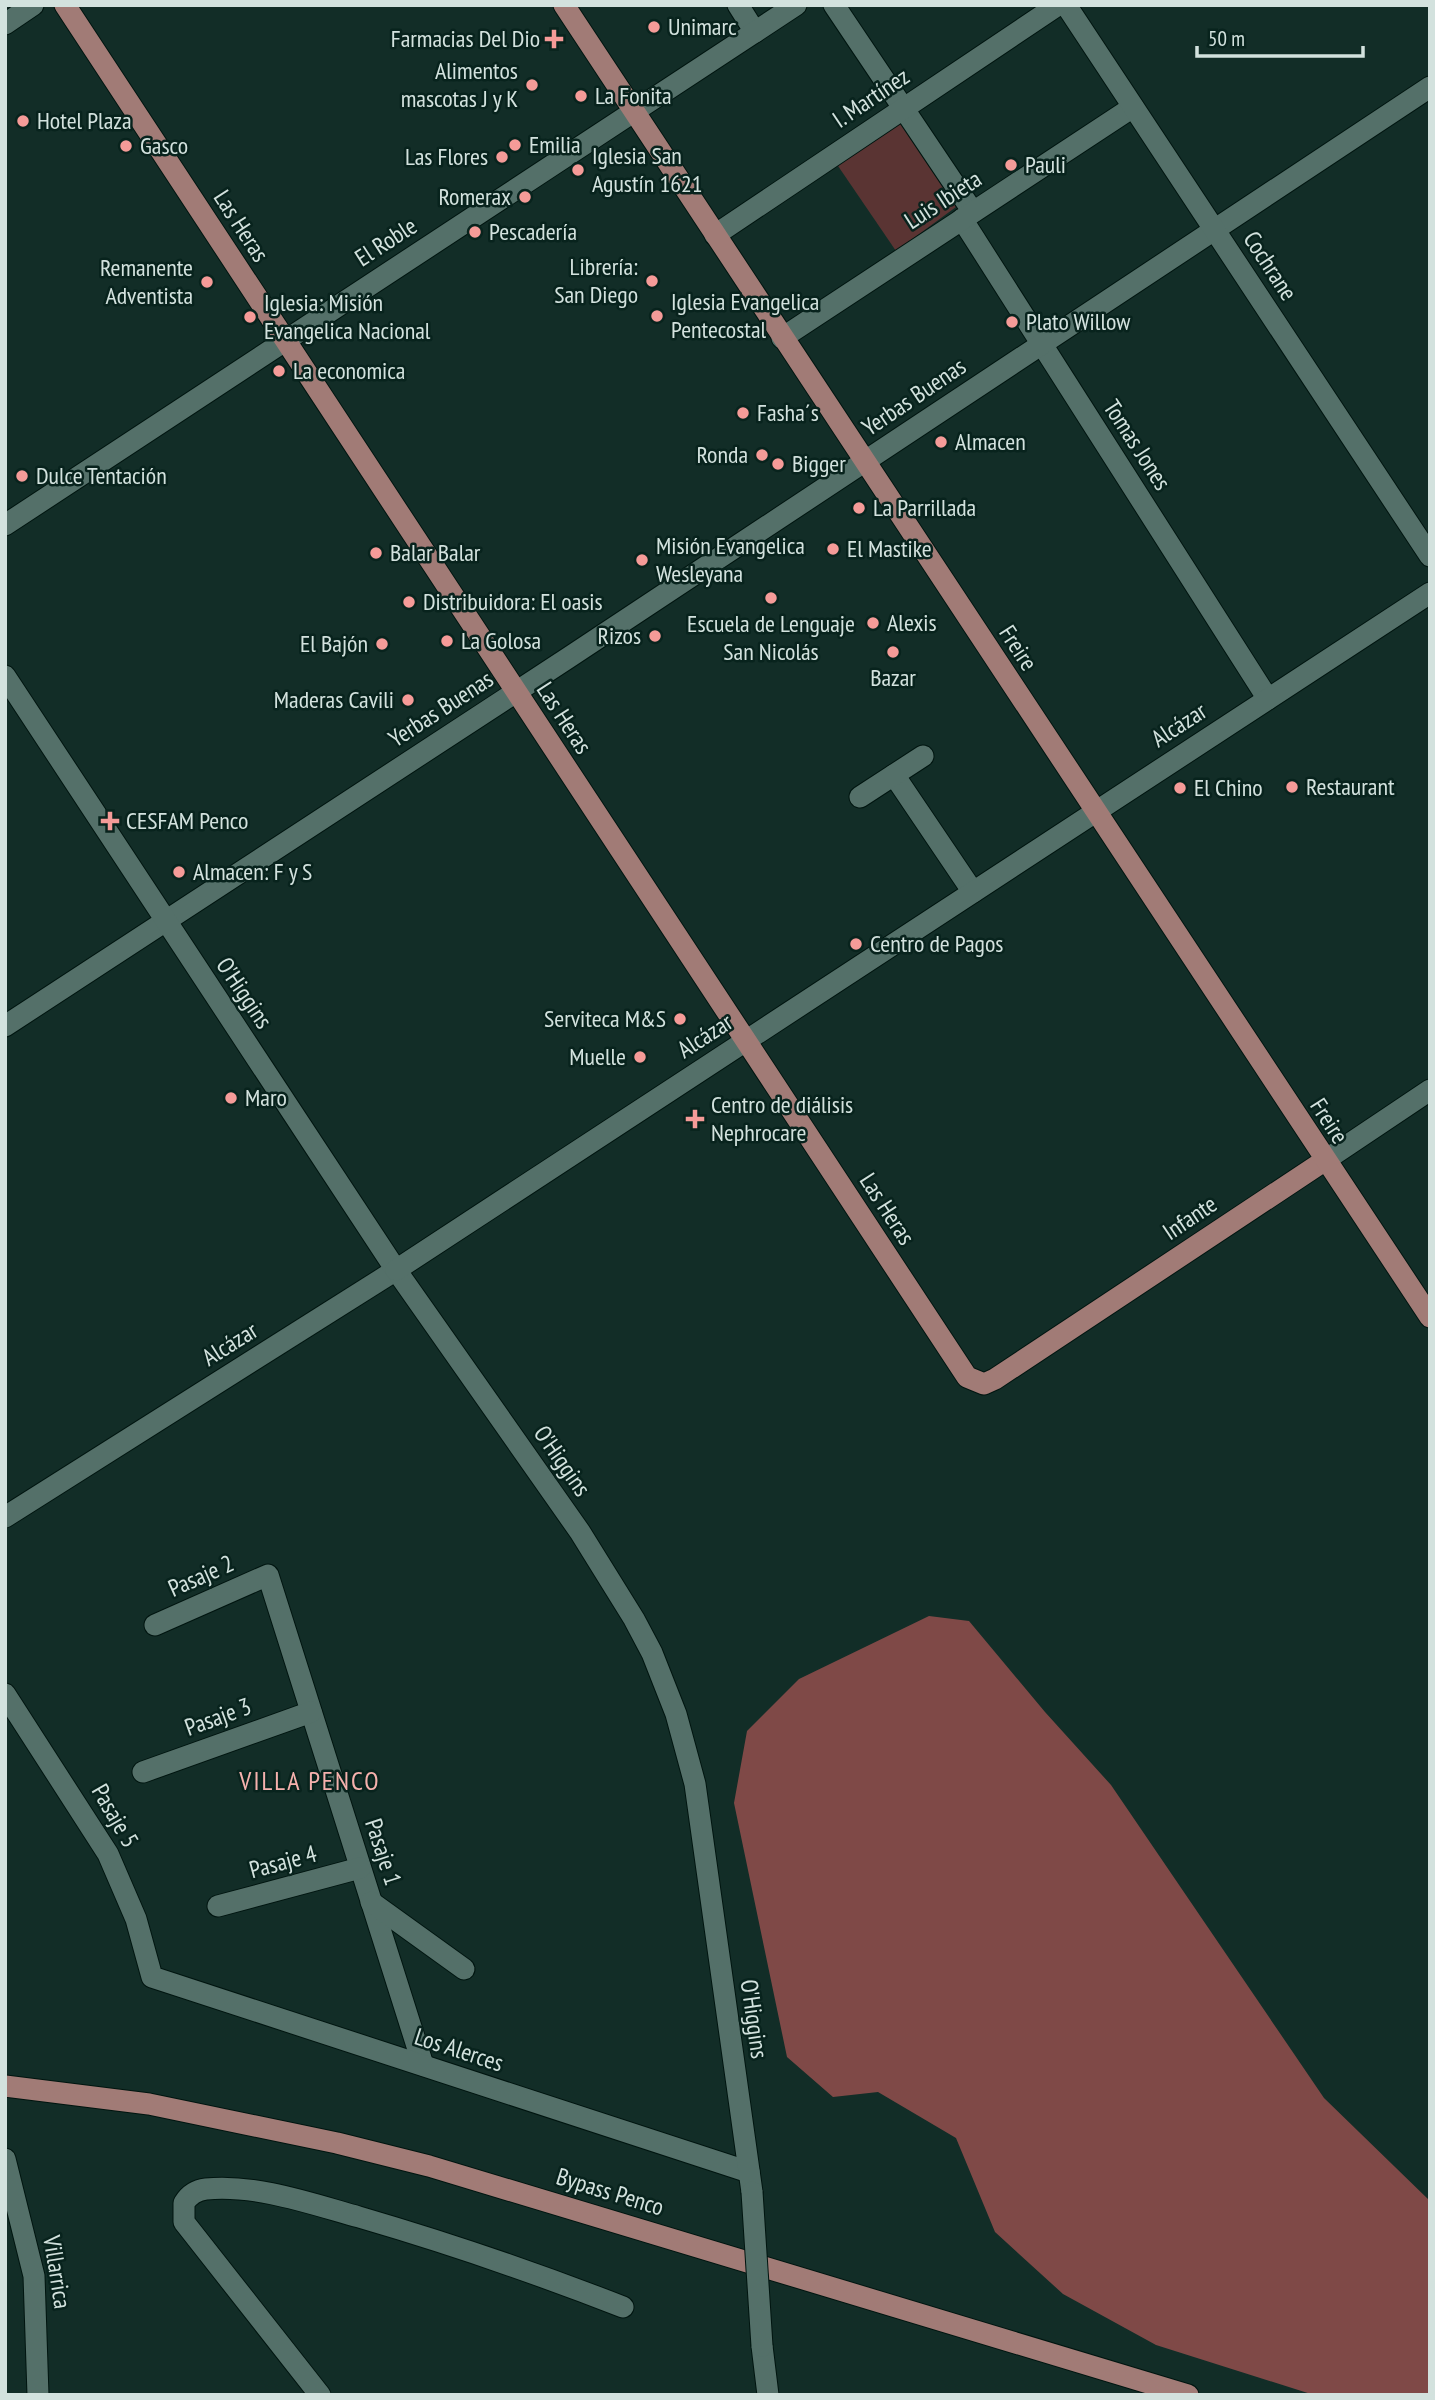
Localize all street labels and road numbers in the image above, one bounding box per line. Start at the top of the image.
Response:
street label: I. Martínez [826,61,915,135]
street label: Luis Ibieta [898,163,987,236]
street label: Las Heras [207,184,276,268]
street label: El Roble [349,210,423,273]
street label: Cochrane [1237,225,1304,306]
street label: Yerbas Buenas [856,351,972,443]
street label: Tomas Jones [1097,394,1178,496]
street label: Freire [992,619,1045,676]
street label: Yerbas Buenas [382,663,499,754]
street label: Las Heras [530,676,599,760]
street label: Alcázar [1145,695,1213,754]
street label: O'Higgins [209,951,279,1034]
street label: Alcázar [671,1006,739,1065]
street label: Freire [1303,1092,1356,1149]
street label: Las Heras [853,1167,922,1251]
street label: Infante [1157,1188,1223,1247]
street label: Alcázar [196,1314,264,1373]
street label: O'Higgins [527,1419,598,1502]
street label: Pasaje 2 [163,1547,238,1604]
street label: Pasaje 3 [180,1690,255,1743]
street label: Pasaje 5 [85,1778,146,1853]
street label: Pasaje 1 [358,1815,409,1889]
street label: Pasaje 4 [246,1838,320,1885]
street label: O'Higgins [734,1977,775,2060]
street label: Los Alerces [411,2021,507,2078]
street label: Bypass Penco [553,2161,668,2223]
street label: Villarrica [36,2232,79,2311]

